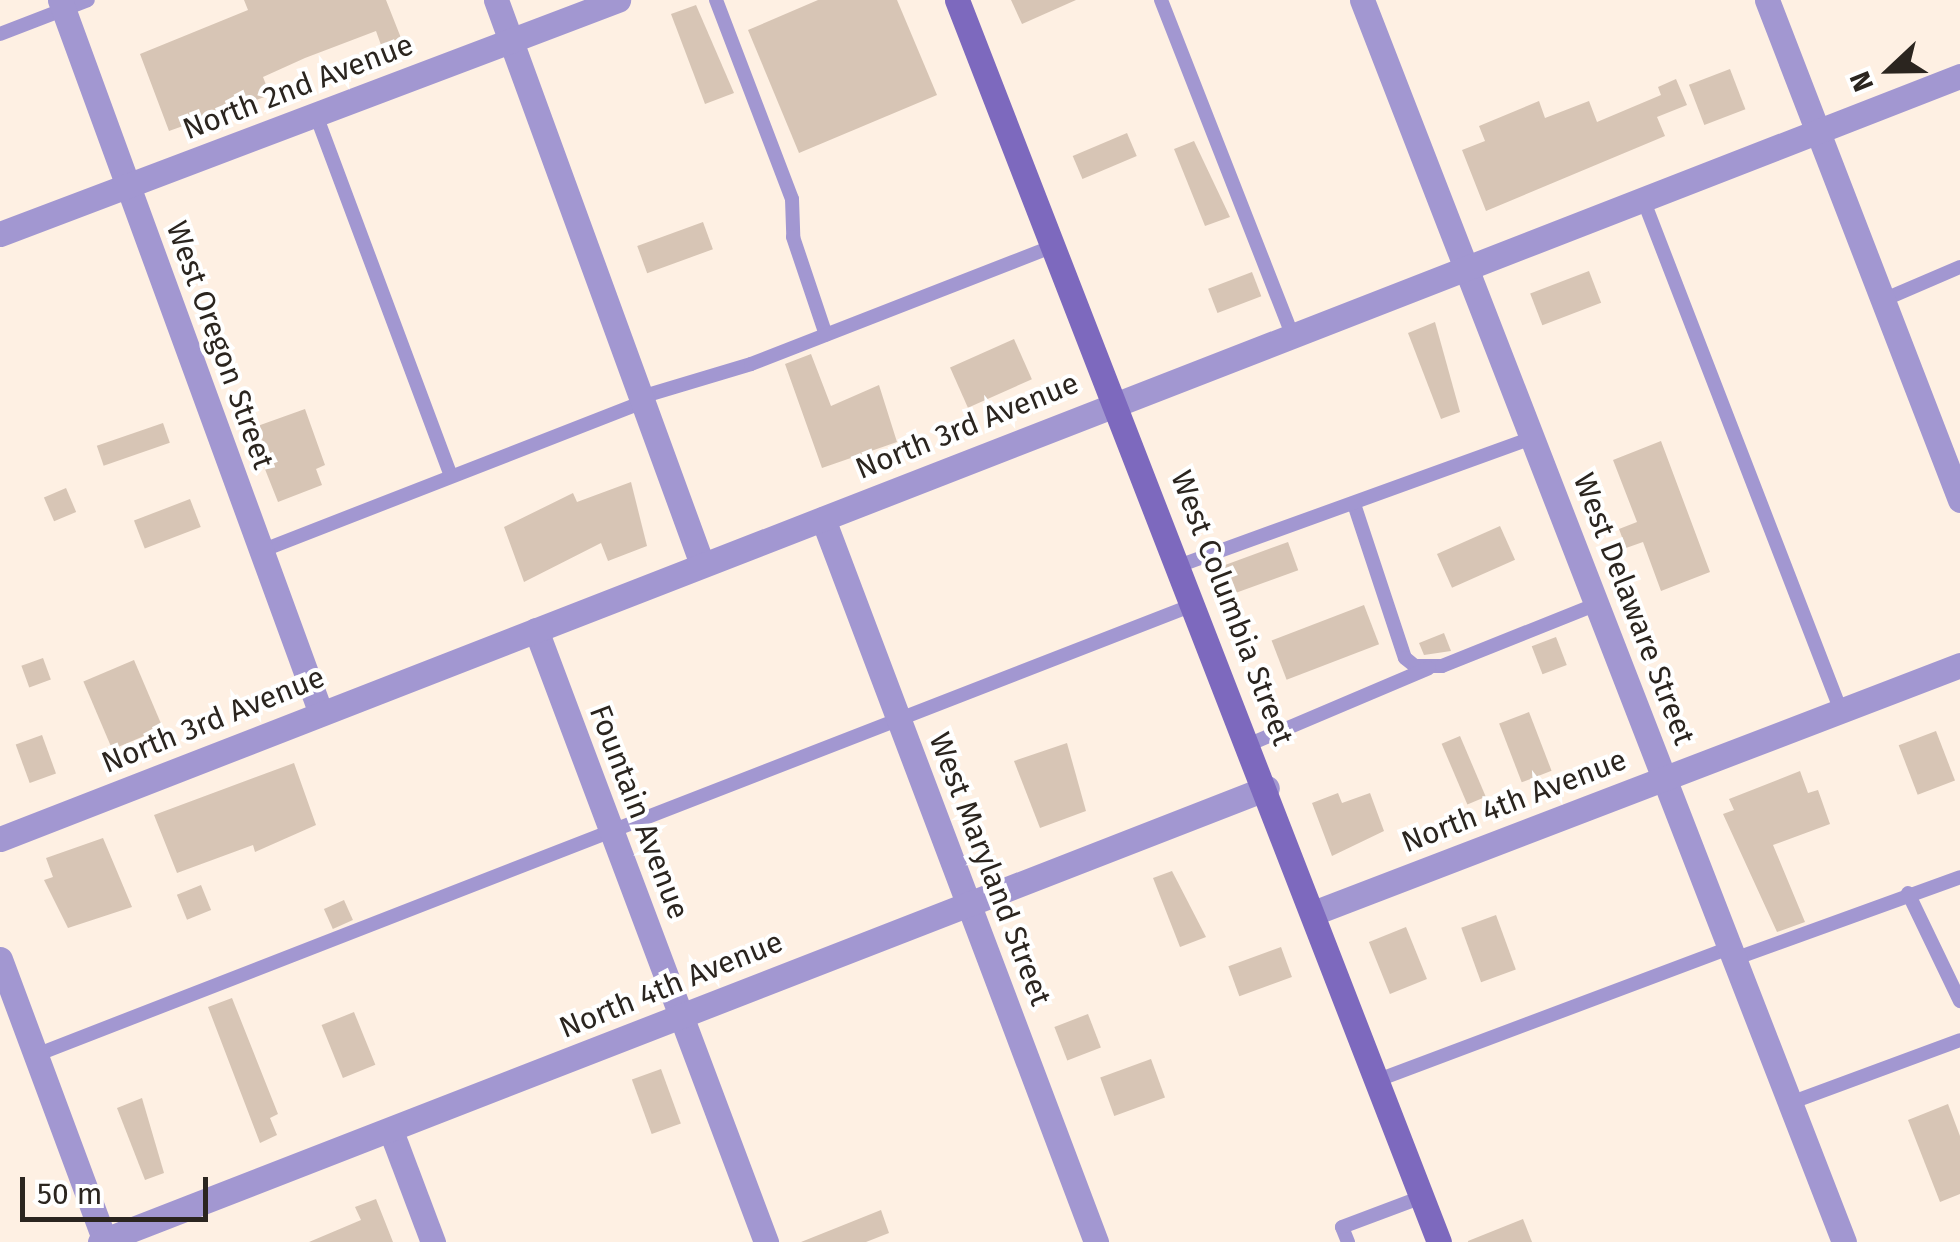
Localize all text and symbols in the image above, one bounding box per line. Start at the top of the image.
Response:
north arrow [1840,20,1940,120]
street label: North 2nd Avenue [178,27,418,147]
text: N [1843,67,1881,96]
street label: West Oregon Street [158,216,282,474]
street label: North 3rd Avenue [850,365,1084,487]
street label: West Columbia Street [1163,466,1301,750]
street label: West Delaware Street [1566,468,1702,750]
street label: North 3rd Avenue [96,659,330,781]
street label: Fountain Avenue [582,700,696,924]
street label: West Maryland Street [921,727,1059,1011]
street label: North 4th Avenue [1397,742,1631,860]
street label: North 4th Avenue [554,924,788,1046]
scale bar [25,1157,212,1219]
text: 50 m [37,1176,102,1212]

